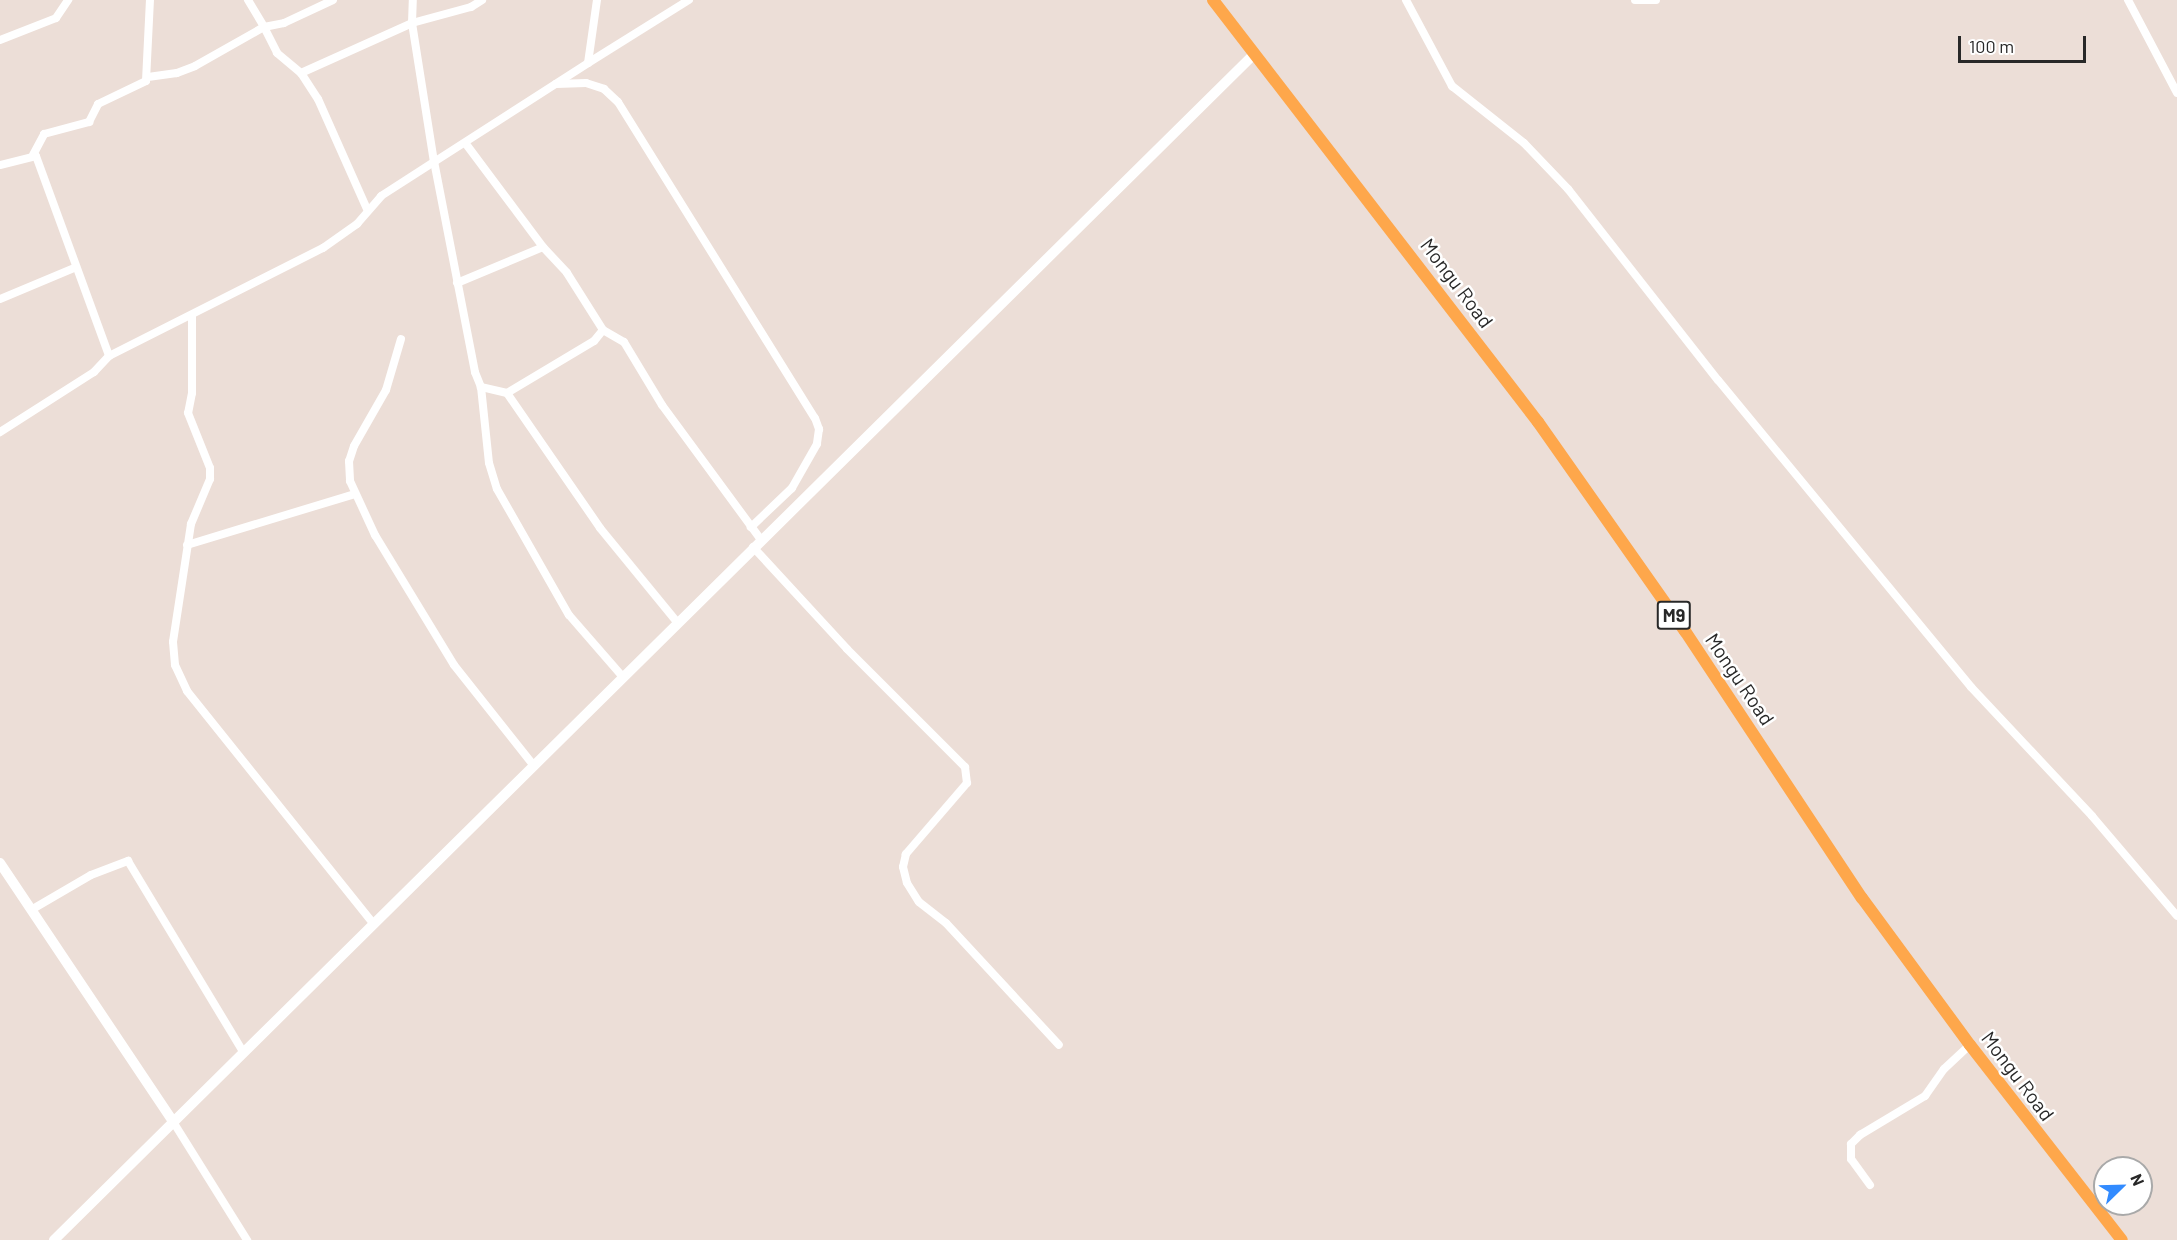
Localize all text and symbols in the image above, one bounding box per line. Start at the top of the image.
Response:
scale bar [1961,24,2088,62]
text: 100 m [1969,35,2014,57]
street label: Mongu Road [1416,234,1498,332]
road number: M9 [1656,600,1692,630]
street label: Mongu Road [1701,629,1779,729]
street label: Mongu Road [1977,1027,2059,1125]
north arrow [2093,1156,2153,1216]
text: N [2127,1171,2149,1188]

